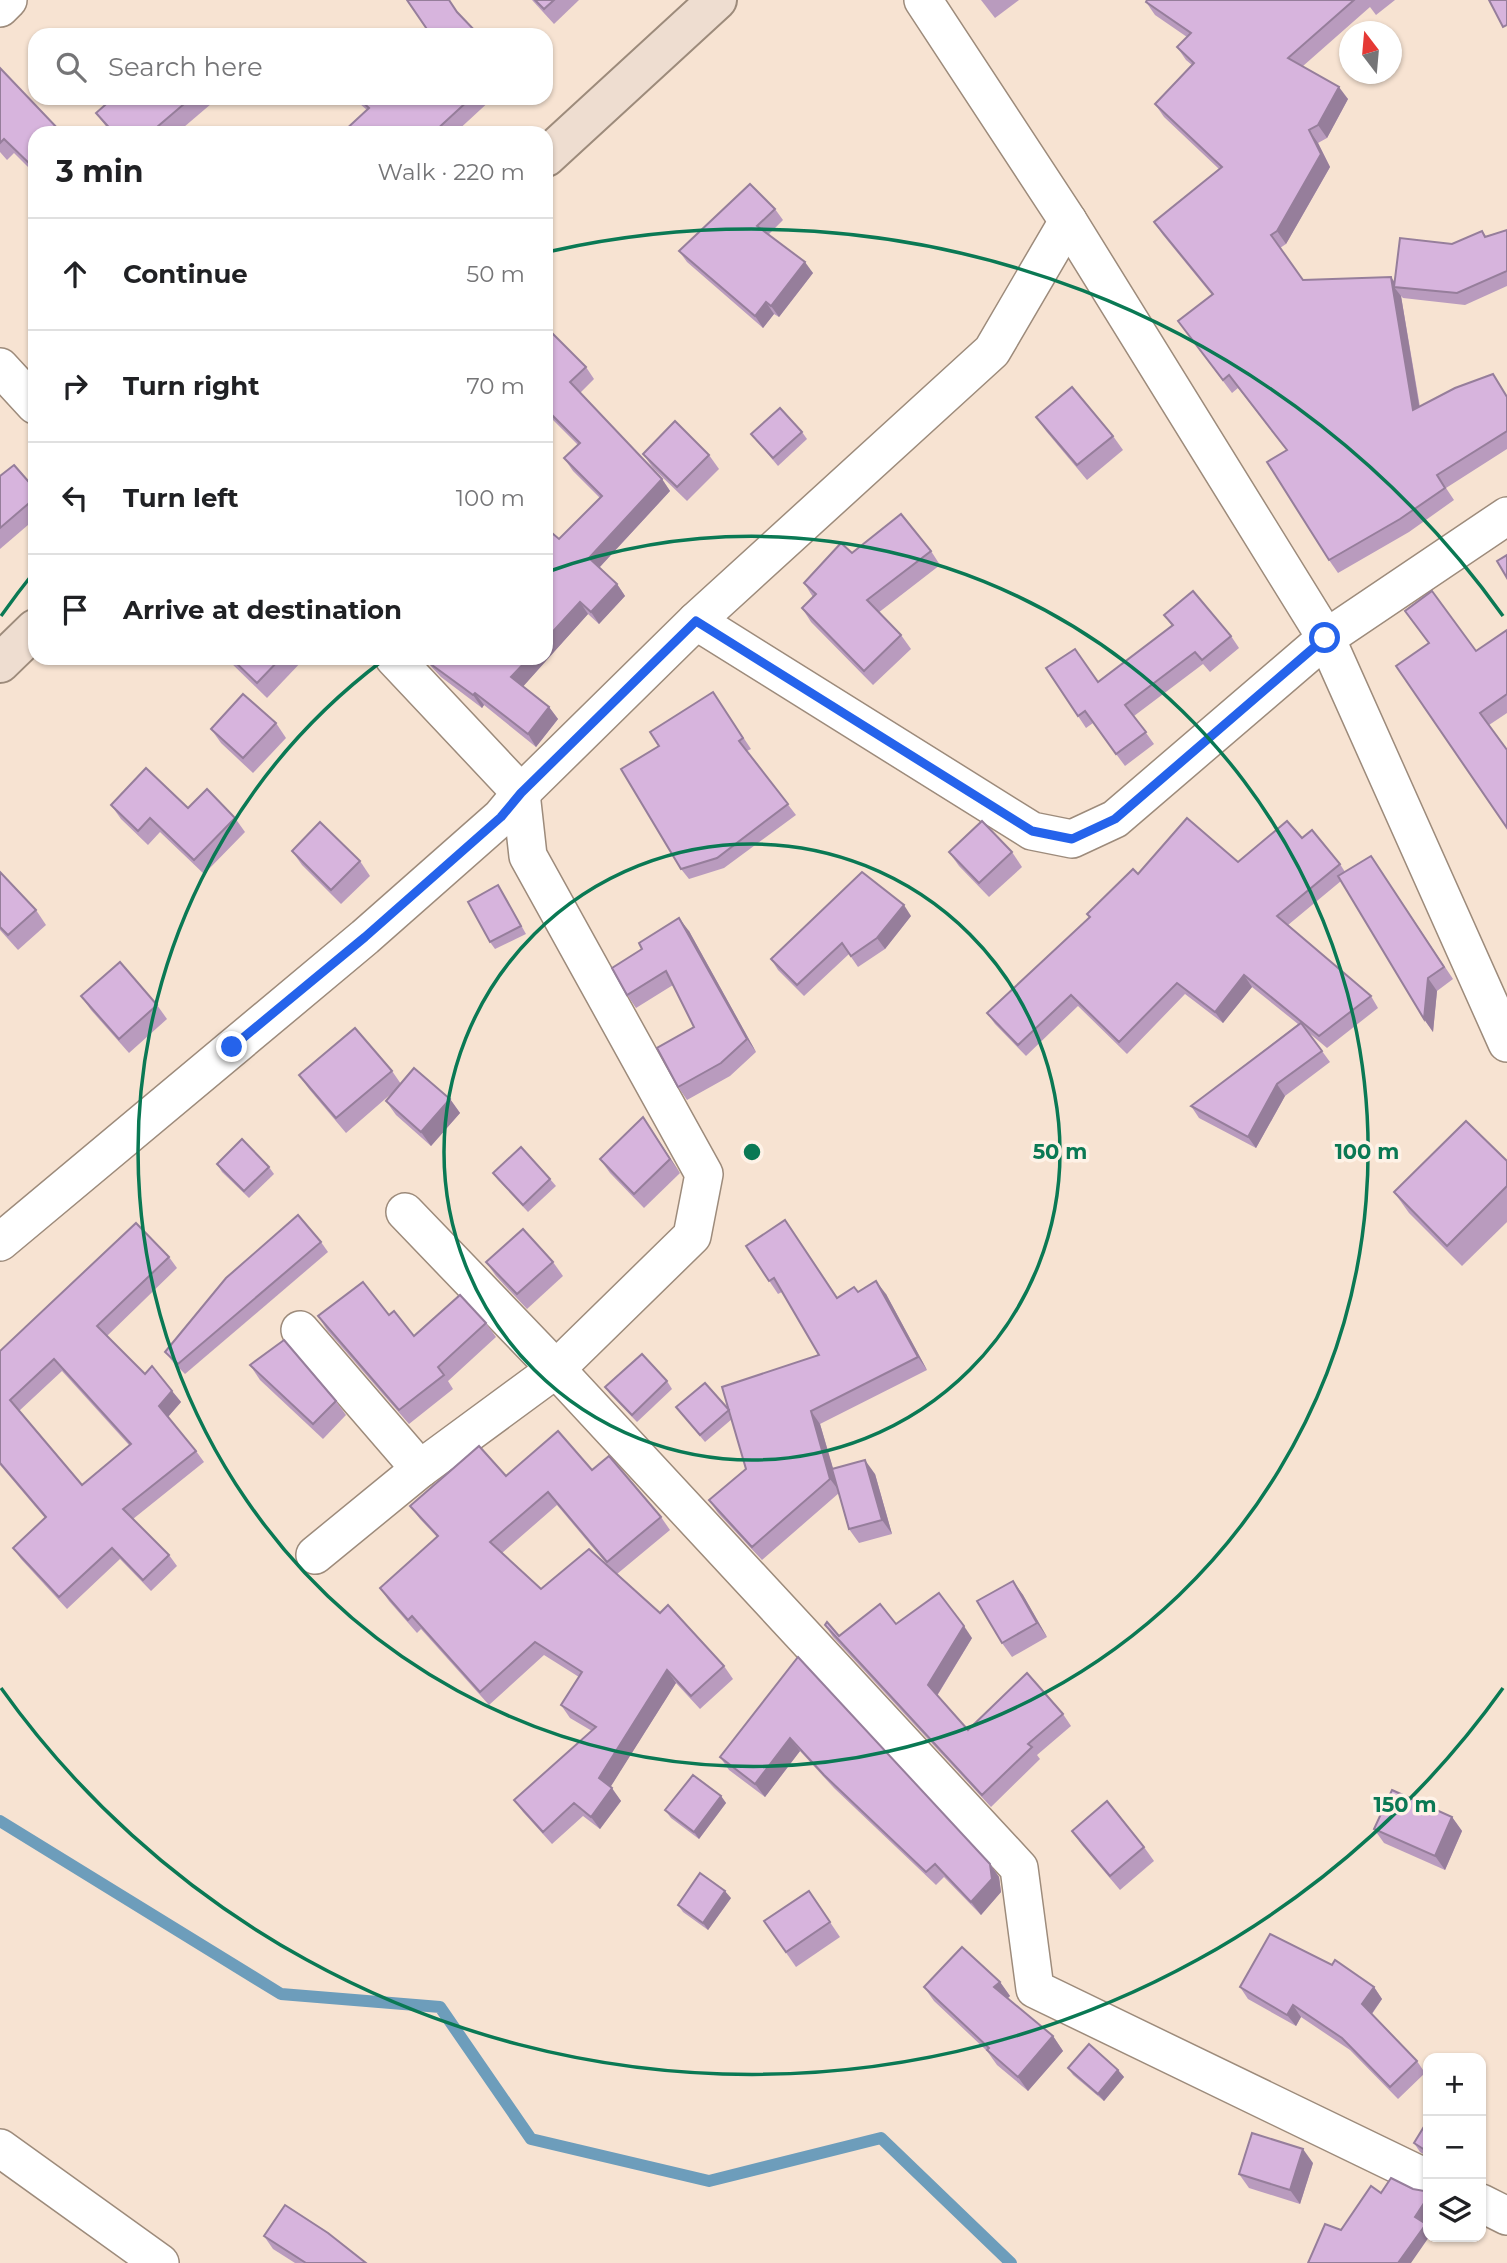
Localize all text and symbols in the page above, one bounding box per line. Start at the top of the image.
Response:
north arrow [1339,21,1402,84]
search box [28,28,553,105]
icon: search [52,48,90,86]
text: Search here [108,51,263,83]
text: 3 min [56,153,143,190]
text: Walk · 220 m [378,158,525,186]
icon: ahead [56,255,94,293]
text: Continue [123,258,248,290]
text: 50 m [466,260,525,288]
icon: right [56,367,94,405]
text: Turn right [123,370,259,402]
text: 70 m [466,372,525,400]
icon: left [56,479,94,517]
text: Turn left [123,482,239,514]
text: 100 m [456,484,525,512]
icon: arrive [56,591,94,629]
text: Arrive at destination [123,594,402,626]
route start [1309,622,1340,653]
route end [216,1031,247,1062]
text: 50 m [1033,1139,1087,1164]
text: 100 m [1335,1139,1399,1164]
centre of rings [740,1140,764,1164]
text: 150 m [1374,1792,1436,1817]
map controls [1423,2053,1486,2242]
button: + [1423,2053,1486,2116]
button: − [1423,2116,1486,2179]
button: layers [1423,2179,1486,2242]

